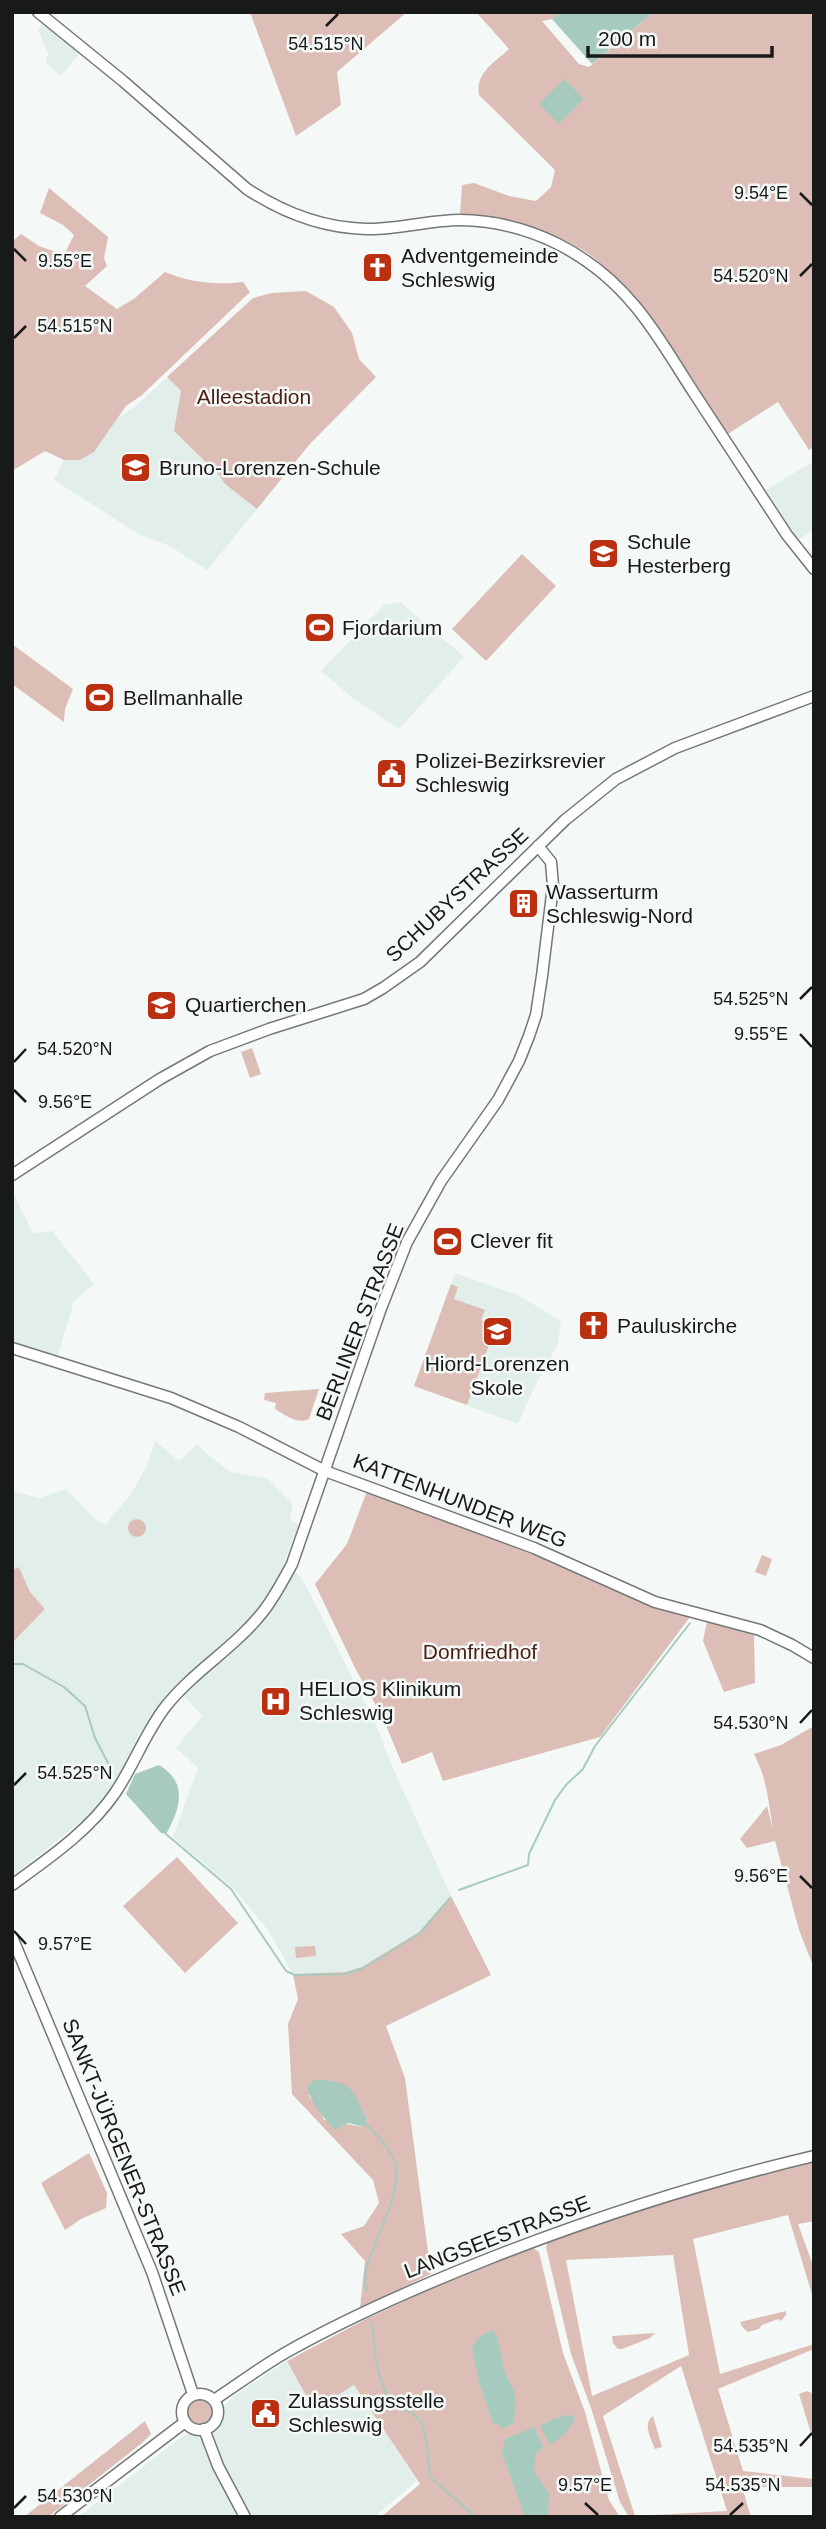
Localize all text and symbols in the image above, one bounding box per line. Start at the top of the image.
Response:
scale bar [588,14,772,58]
text: 200 m [598,27,656,50]
text: 54.515°N [288,34,364,54]
text: 9.54°E [734,183,788,203]
place label: Adventgemeinde Schleswig [401,244,559,291]
text: 9.55°E [38,251,92,271]
church icon: Adventgemeinde Schleswig [361,251,395,285]
text: 54.520°N [713,266,789,286]
text: 54.515°N [37,316,113,336]
park label: Alleestadion [197,385,311,408]
school or university icon: Bruno-Lorenzen-Schule [119,451,153,485]
place label: Bruno-Lorenzen-Schule [159,456,381,479]
place label: Schule Hesterberg [627,530,731,577]
school or university icon: Schule Hesterberg [587,537,621,571]
sports icon: Fjordarium [302,611,336,645]
place label: Fjordarium [342,616,442,639]
sports icon: Bellmanhalle [83,681,117,715]
place label: Bellmanhalle [123,686,243,709]
place label: Polizei-Bezirksrevier Schleswig [415,749,605,796]
public building icon: Polizei-Bezirksrevier Schleswig [375,756,409,790]
street label: SCHUBYSTRASSE [381,823,532,966]
place label: Wasserturm Schleswig-Nord [546,880,693,927]
building icon: Wasserturm Schleswig-Nord [506,887,540,921]
school or university icon: Quartierchen [145,988,179,1022]
text: 54.525°N [713,989,789,1009]
place label: Quartierchen [185,993,306,1016]
text: 9.55°E [734,1024,788,1044]
text: 54.520°N [37,1039,113,1059]
text: 9.56°E [38,1092,92,1112]
street label: BERLINER STRASSE [311,1220,408,1423]
sports icon: Clever fit [430,1224,464,1258]
place label: Clever fit [470,1229,553,1252]
church icon: Pauluskirche [577,1309,611,1343]
place label: Pauluskirche [617,1314,737,1337]
school or university icon: Hiord-Lorenzen Skole [480,1315,514,1349]
place label: Hiord-Lorenzen Skole [425,1352,569,1399]
street label: KATTENHUNDER WEG [350,1449,570,1552]
park label: Domfriedhof [423,1640,537,1663]
place label: HELIOS Klinikum Schleswig [299,1677,461,1724]
hospital icon: HELIOS Klinikum Schleswig [259,1684,293,1718]
text: 54.530°N [713,1713,789,1733]
text: 54.525°N [37,1763,113,1783]
text: 9.56°E [734,1866,788,1886]
text: 9.57°E [38,1934,92,1954]
street label: SANKT-JÜRGENER-STRASSE [58,2015,191,2299]
street label: LANGSEESTRASSE [401,2190,593,2283]
place label: Zulassungsstelle Schleswig [288,2389,444,2436]
public building icon: Zulassungsstelle Schleswig [248,2396,282,2430]
text: 54.535°N [713,2436,789,2456]
text: 9.57°E [558,2475,612,2495]
text: 54.535°N [705,2475,781,2495]
text: 54.530°N [37,2486,113,2506]

